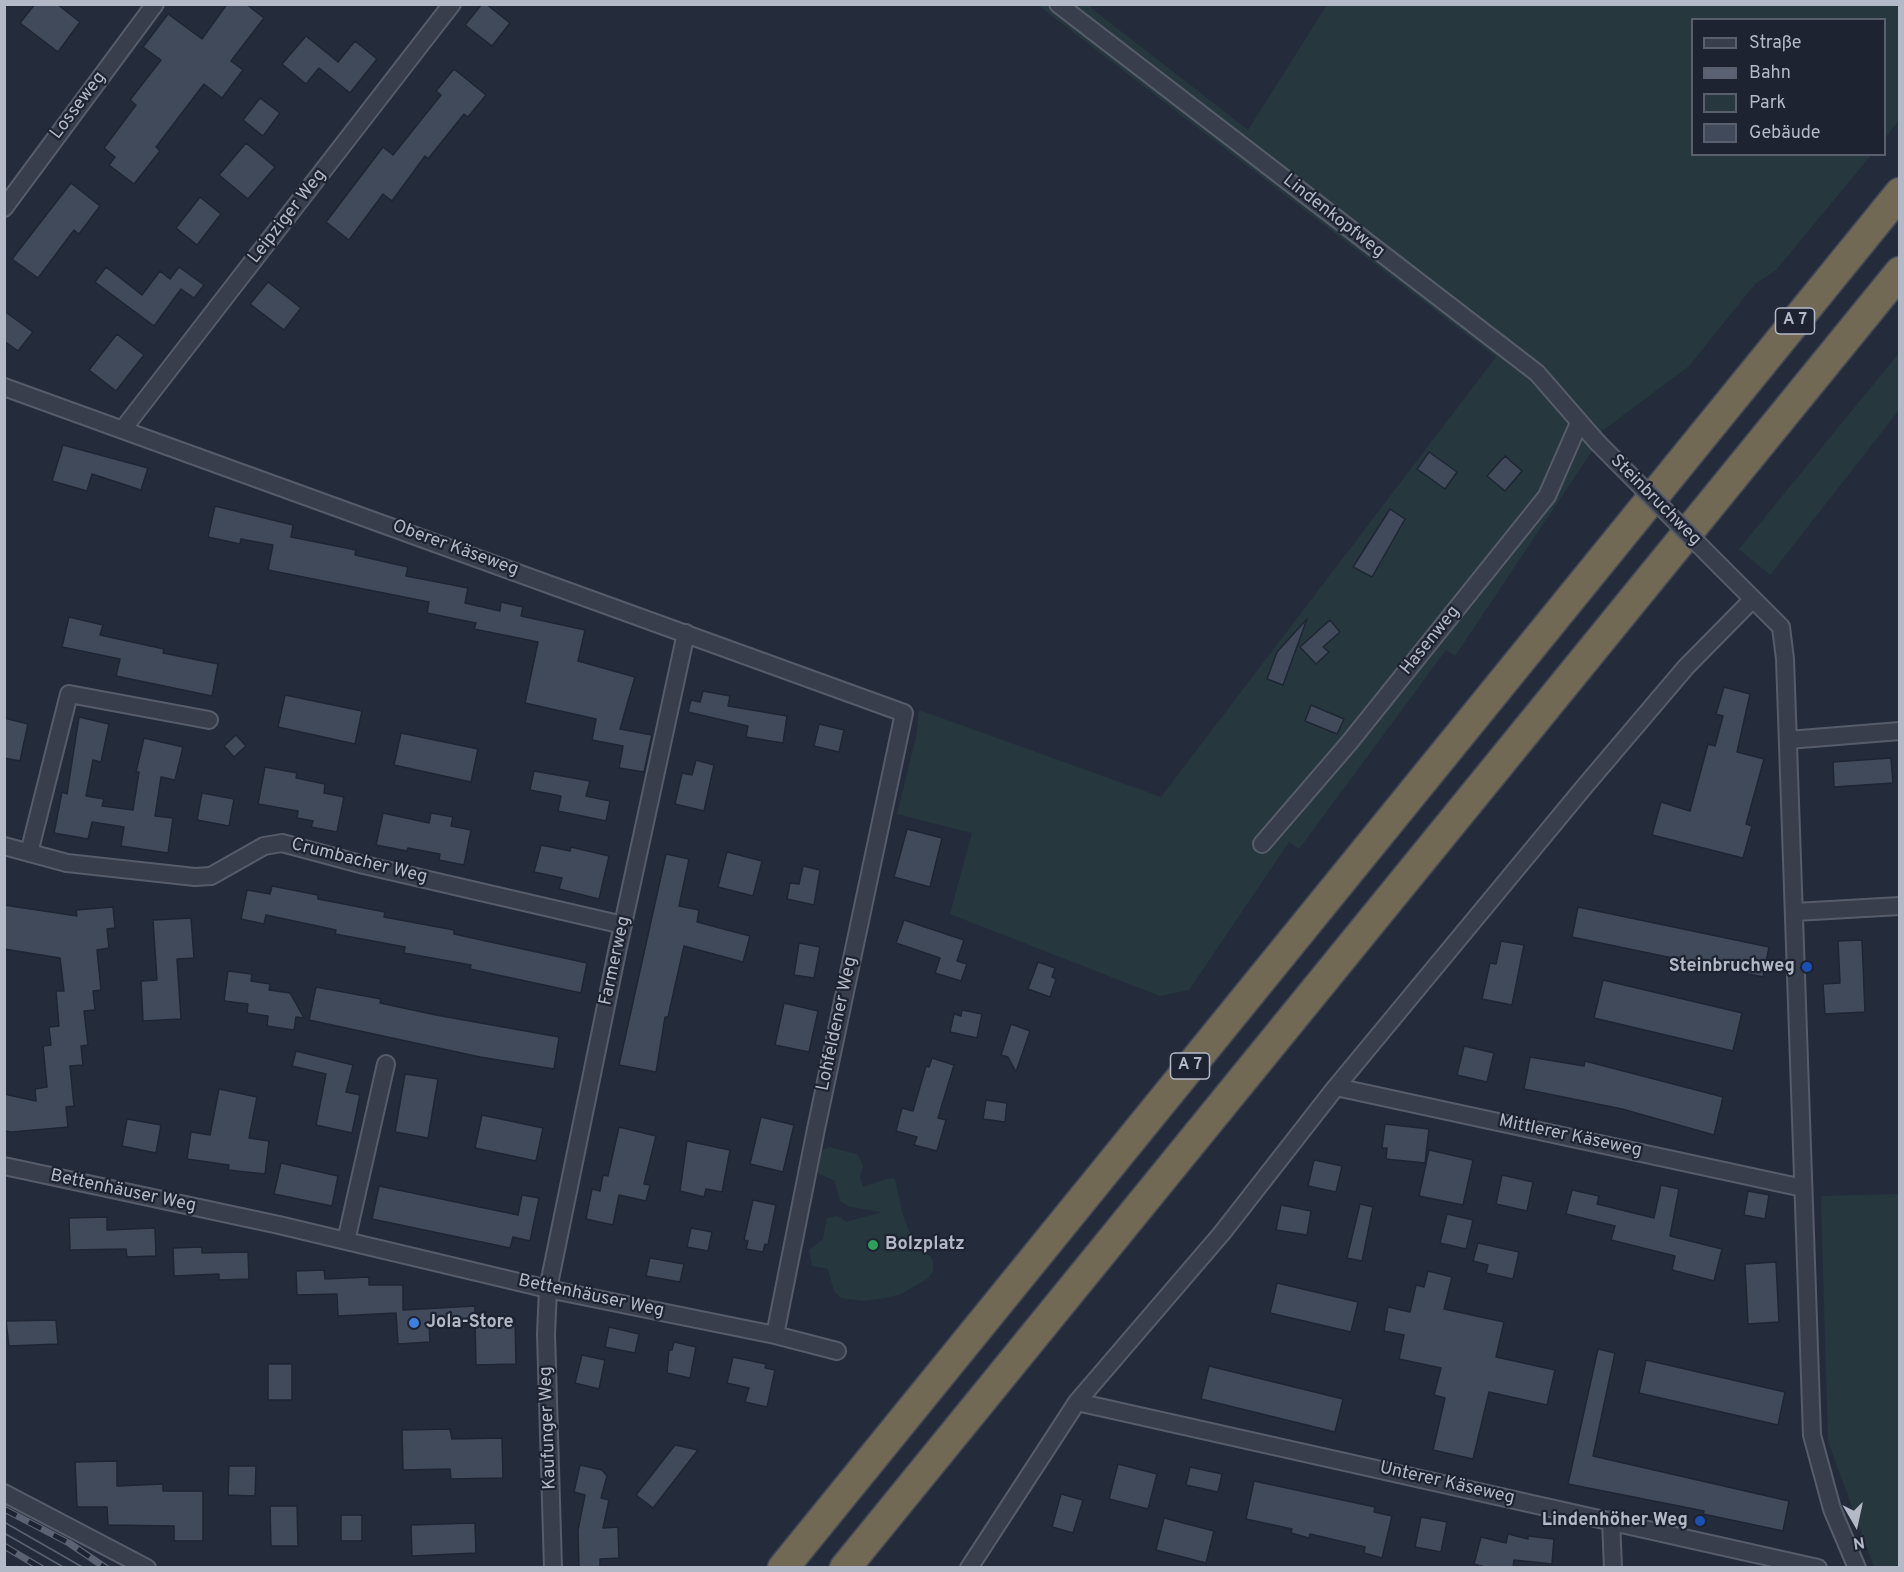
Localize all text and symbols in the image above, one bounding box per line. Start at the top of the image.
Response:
legend [1691,18,1886,156]
text: Straße [1749,32,1801,55]
text: Bahn [1749,62,1791,85]
street label: Losseweg [47,68,111,144]
text: Park [1749,92,1786,115]
text: Gebäude [1749,122,1821,145]
street label: Leipziger Weg [244,165,332,269]
street label: Lindenkopfweg [1278,171,1388,263]
road number: A 7 [1776,308,1814,334]
street label: Steinbruchweg [1605,451,1705,551]
street label: Oberer Käseweg [389,516,521,582]
street label: Hasenweg [1397,602,1465,680]
street label: Crumbacher Weg [289,835,429,889]
street label: Farmerweg [596,914,636,1008]
street label: Lohfeldener Weg [813,955,863,1093]
place label: Steinbruchweg [1669,956,1795,978]
marker: Steinbruchweg [1800,960,1814,974]
road number: A 7 [1170,1053,1210,1079]
street label: Mittlerer Käseweg [1496,1111,1644,1163]
street label: Bettenhäuser Weg [48,1166,198,1218]
place label: Bolzplatz [885,1234,965,1256]
marker: Bolzplatz [866,1238,880,1252]
street label: Bettenhäuser Weg [516,1271,666,1323]
place label: Jola-Store [426,1312,514,1334]
marker: Jola-Store [407,1316,421,1330]
street label: Kaufunger Weg [536,1366,562,1490]
street label: Unterer Käseweg [1377,1458,1517,1510]
north arrow [1826,1494,1886,1554]
place label: Lindenhöher Weg [1542,1510,1688,1532]
marker: Lindenhöher Weg [1693,1514,1707,1528]
text: N [1852,1531,1866,1553]

